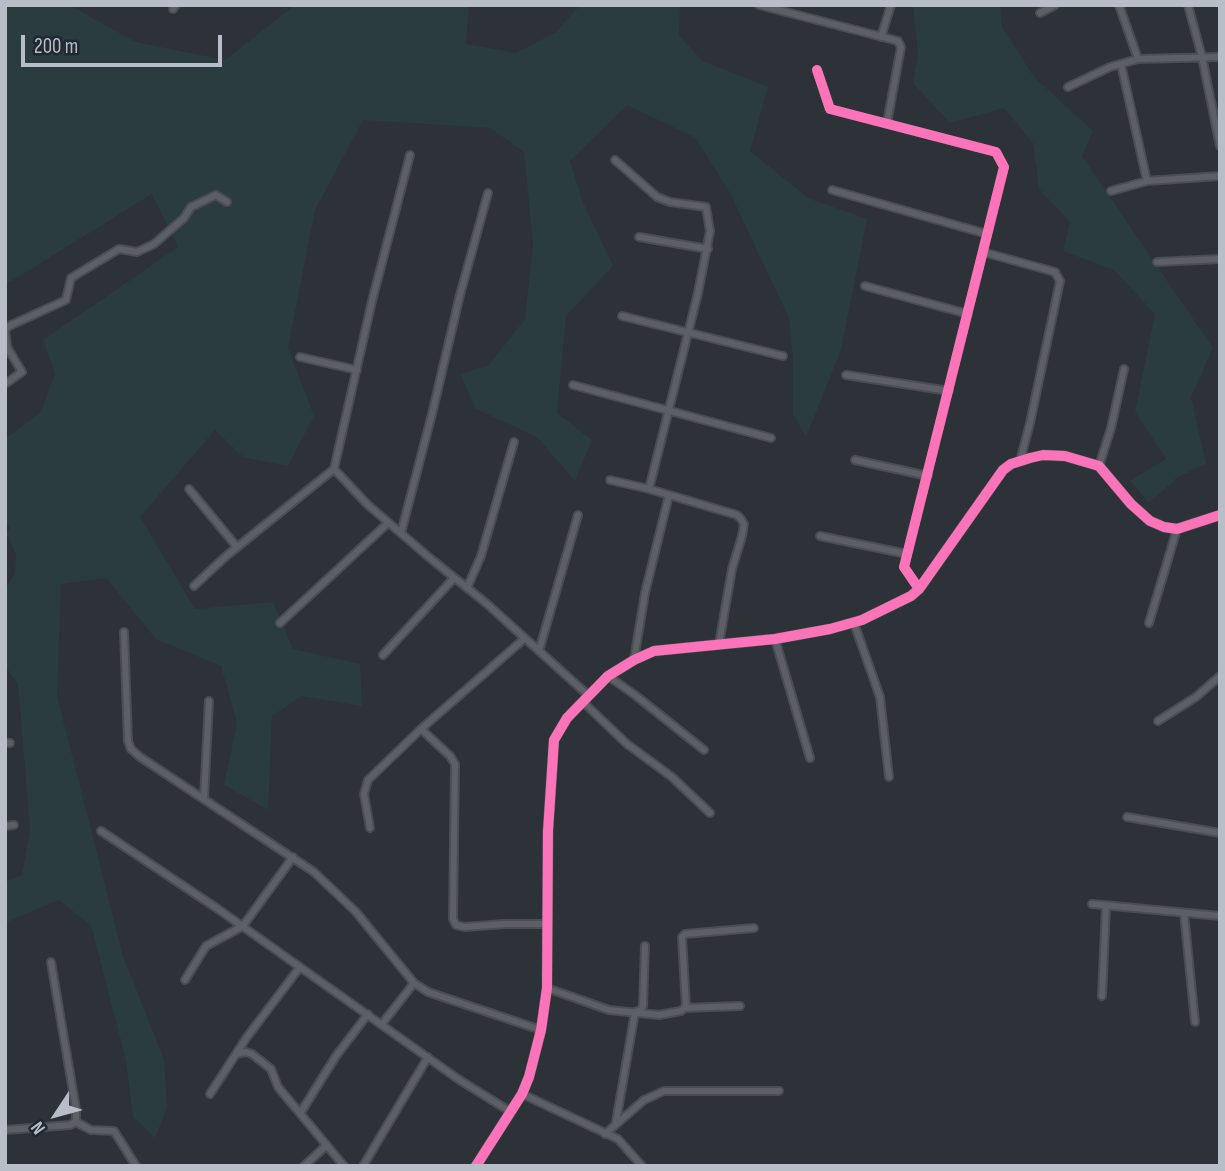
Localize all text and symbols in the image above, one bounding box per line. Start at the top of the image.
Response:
scale bar [24,21,226,65]
text: 200 m [34,34,78,59]
north arrow [21,1080,91,1150]
text: N [26,1117,51,1139]

